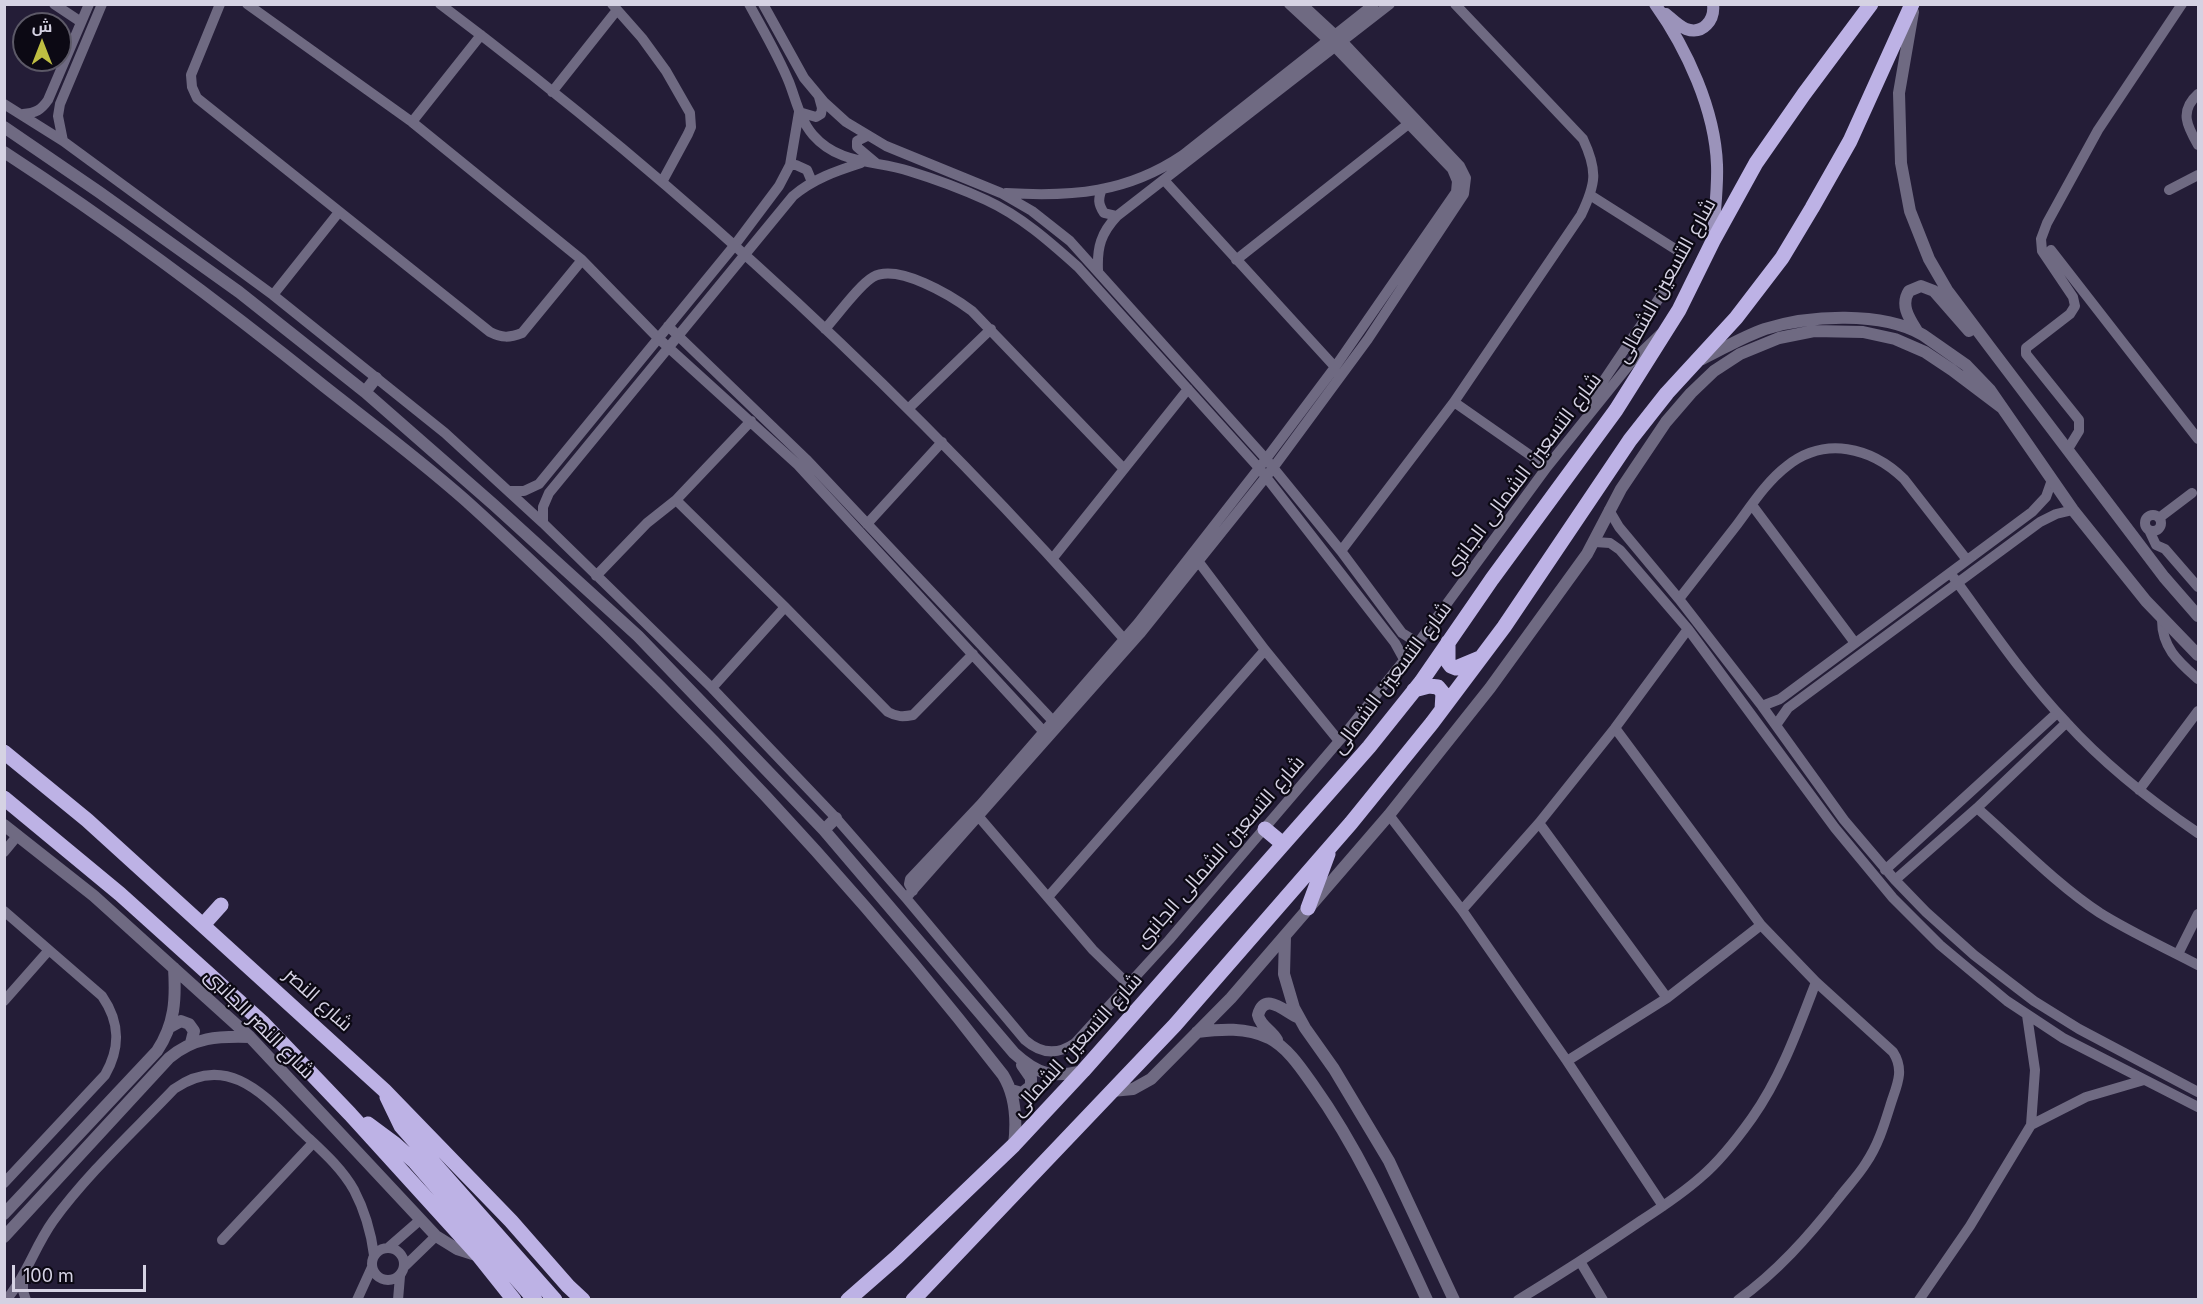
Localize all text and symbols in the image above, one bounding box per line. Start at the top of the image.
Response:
north arrow [12,12,72,72]
text: ش [32,16,52,36]
street label: شارع التسعين الشمالى [1611,195,1721,367]
street label: شارع التسعين الشمالى الجانبى [1439,368,1607,580]
street label: شارع التسعين الشمالى [1327,597,1457,759]
street label: شارع التسعين الشمالى الجانبى [1130,751,1310,953]
street label: شارع النصر [279,963,357,1037]
street label: شارع النصر الجانبى [199,964,319,1084]
street label: شارع التسعين الشمالى [1006,968,1148,1122]
scale bar [15,1253,148,1291]
text: 100 m [23,1265,74,1286]

